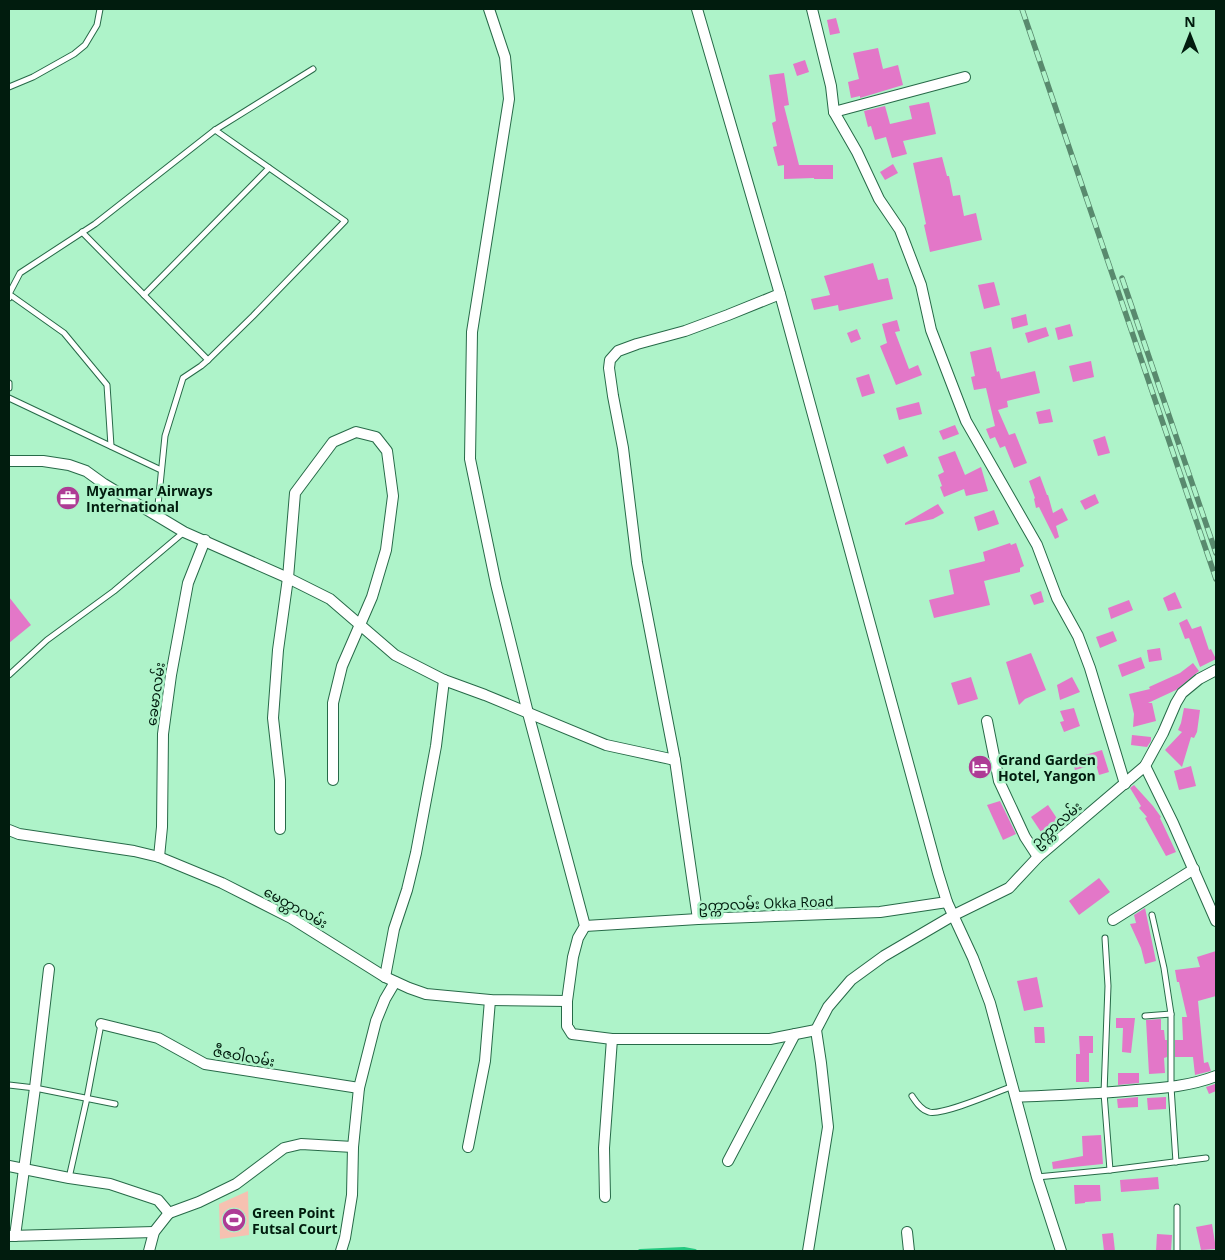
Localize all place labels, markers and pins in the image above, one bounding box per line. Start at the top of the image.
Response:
place label: Myanmar Airways International [86,481,213,516]
office icon: Myanmar Airways International [55,485,81,511]
place label: Grand Garden Hotel, Yangon [998,750,1096,785]
hotel icon: Grand Garden Hotel, Yangon [967,754,993,780]
place label: Green Point Futsal Court [252,1203,338,1238]
sports icon: Green Point Futsal Court [221,1207,247,1233]

